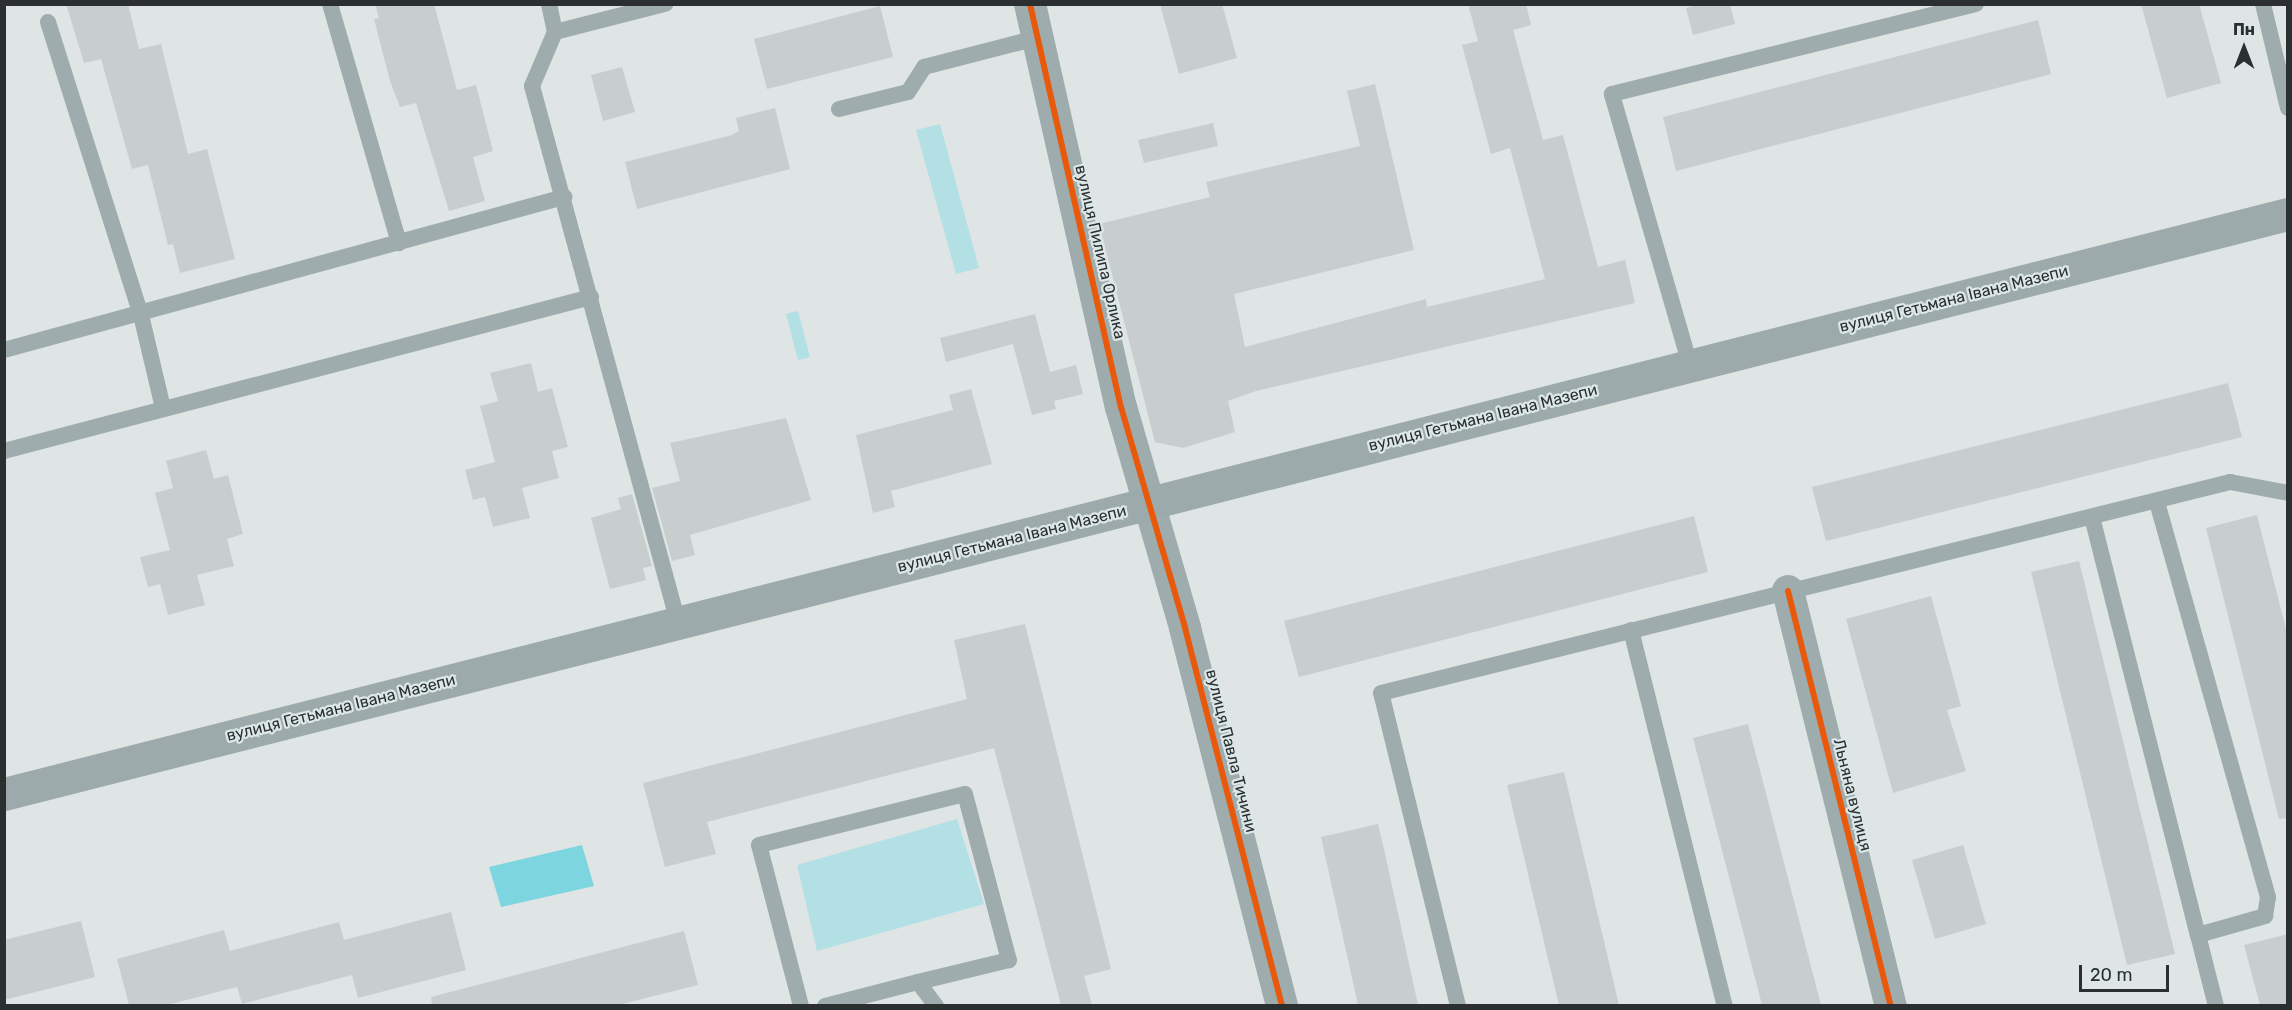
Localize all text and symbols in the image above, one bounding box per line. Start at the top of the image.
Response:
north arrow [2214,18,2274,78]
text: Пн [2233,20,2255,39]
street label: вулиця Пилипа Орлика [1071,163,1129,341]
street label: вулиця Гетьмана Івана Мазепи [1838,261,2070,337]
street label: вулиця Гетьмана Івана Мазепи [1367,380,1599,456]
street label: вулиця Гетьмана Івана Мазепи [896,501,1128,577]
street label: вулиця Павла Тичини [1201,668,1261,834]
street label: вулиця Гетьмана Івана Мазепи [225,670,457,746]
street label: Льняна вулиця [1829,737,1875,853]
scale bar [2082,953,2172,991]
text: 20 m [2090,964,2132,986]

